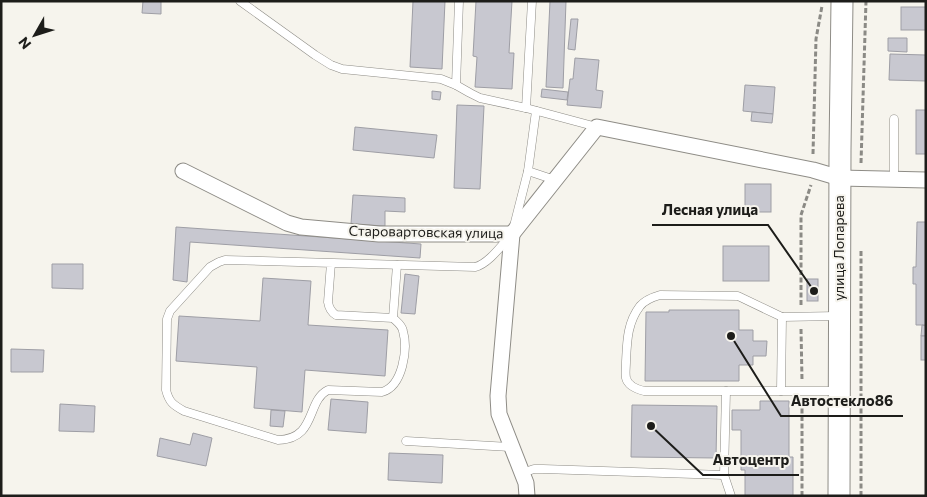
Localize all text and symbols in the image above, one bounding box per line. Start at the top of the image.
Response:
north arrow [10,10,60,60]
text: N [15,34,34,53]
callout: Лесная улица [652,195,768,225]
street label: улица Лопарева [830,195,847,301]
text: Лесная улица [662,200,758,218]
street label: Старовартовская улица [348,222,504,241]
callout: Автостекло86 [781,386,903,416]
text: Автостекло86 [791,391,893,409]
callout: Автоцентр [703,445,799,475]
text: Автоцентр [713,450,790,468]

